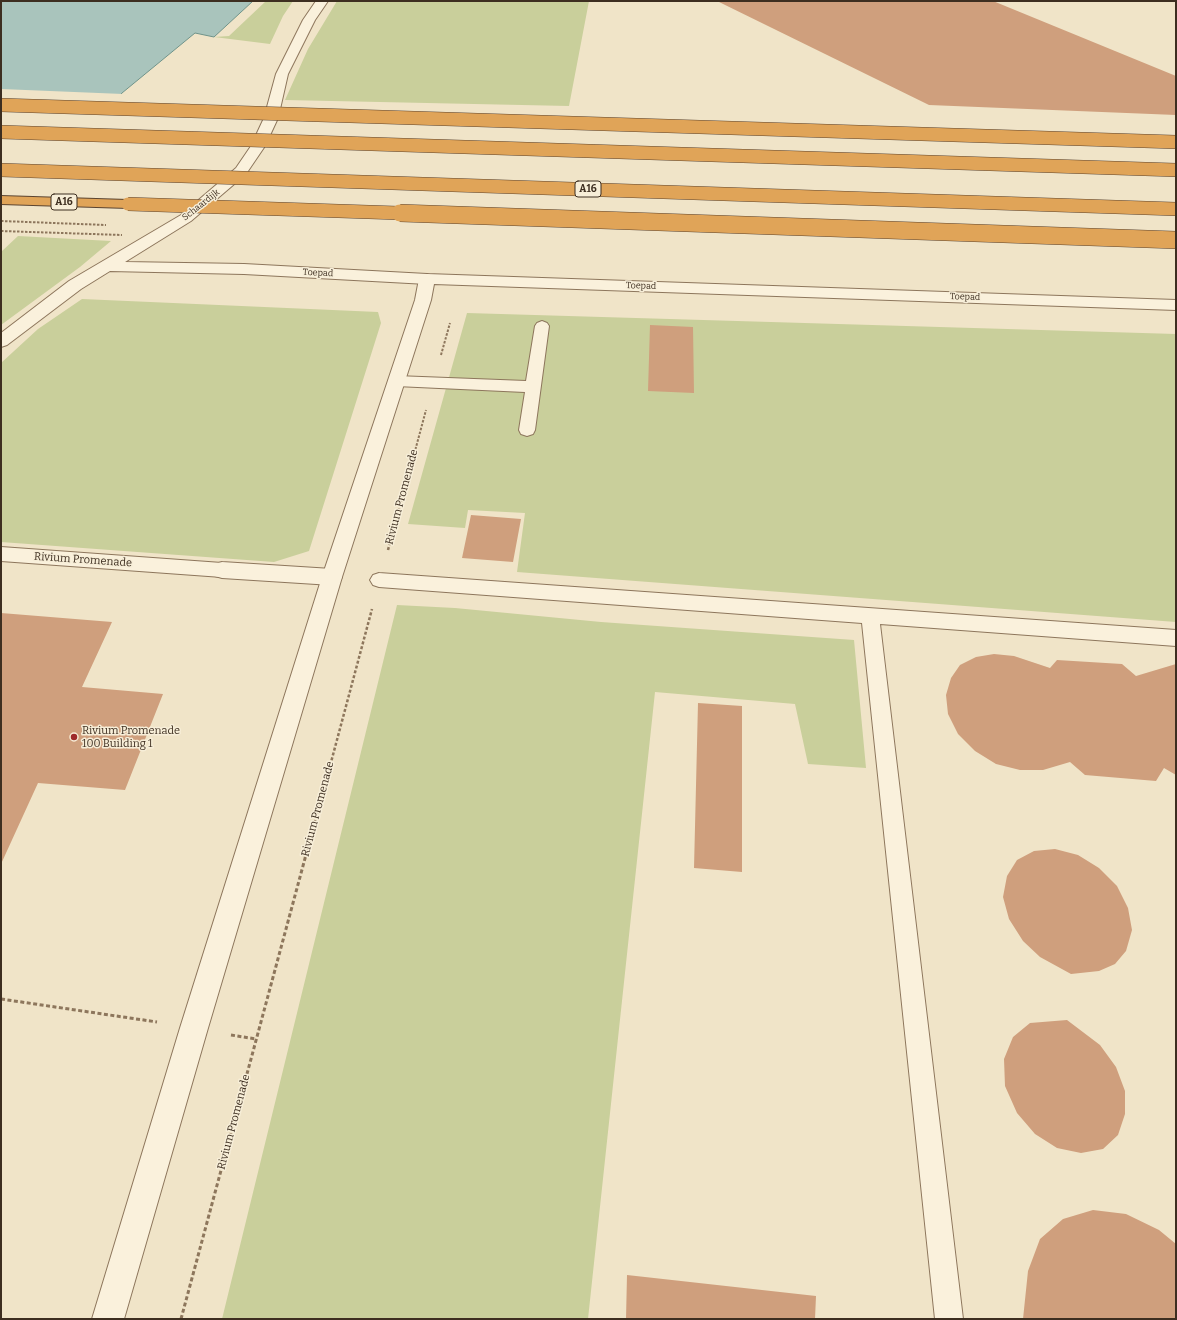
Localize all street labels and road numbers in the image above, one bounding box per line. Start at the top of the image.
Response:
road number: A16 [575,181,601,197]
street label: Schaardijk [180,187,222,223]
road number: A16 [51,194,77,210]
street label: Toepad [302,267,334,279]
street label: Toepad [626,280,656,292]
street label: Toepad [950,291,980,303]
street label: Rivium Promenade [383,448,421,546]
street label: Rivium Promenade [34,550,132,570]
street label: Rivium Promenade [299,760,337,858]
street label: Rivium Promenade [215,1073,253,1171]

